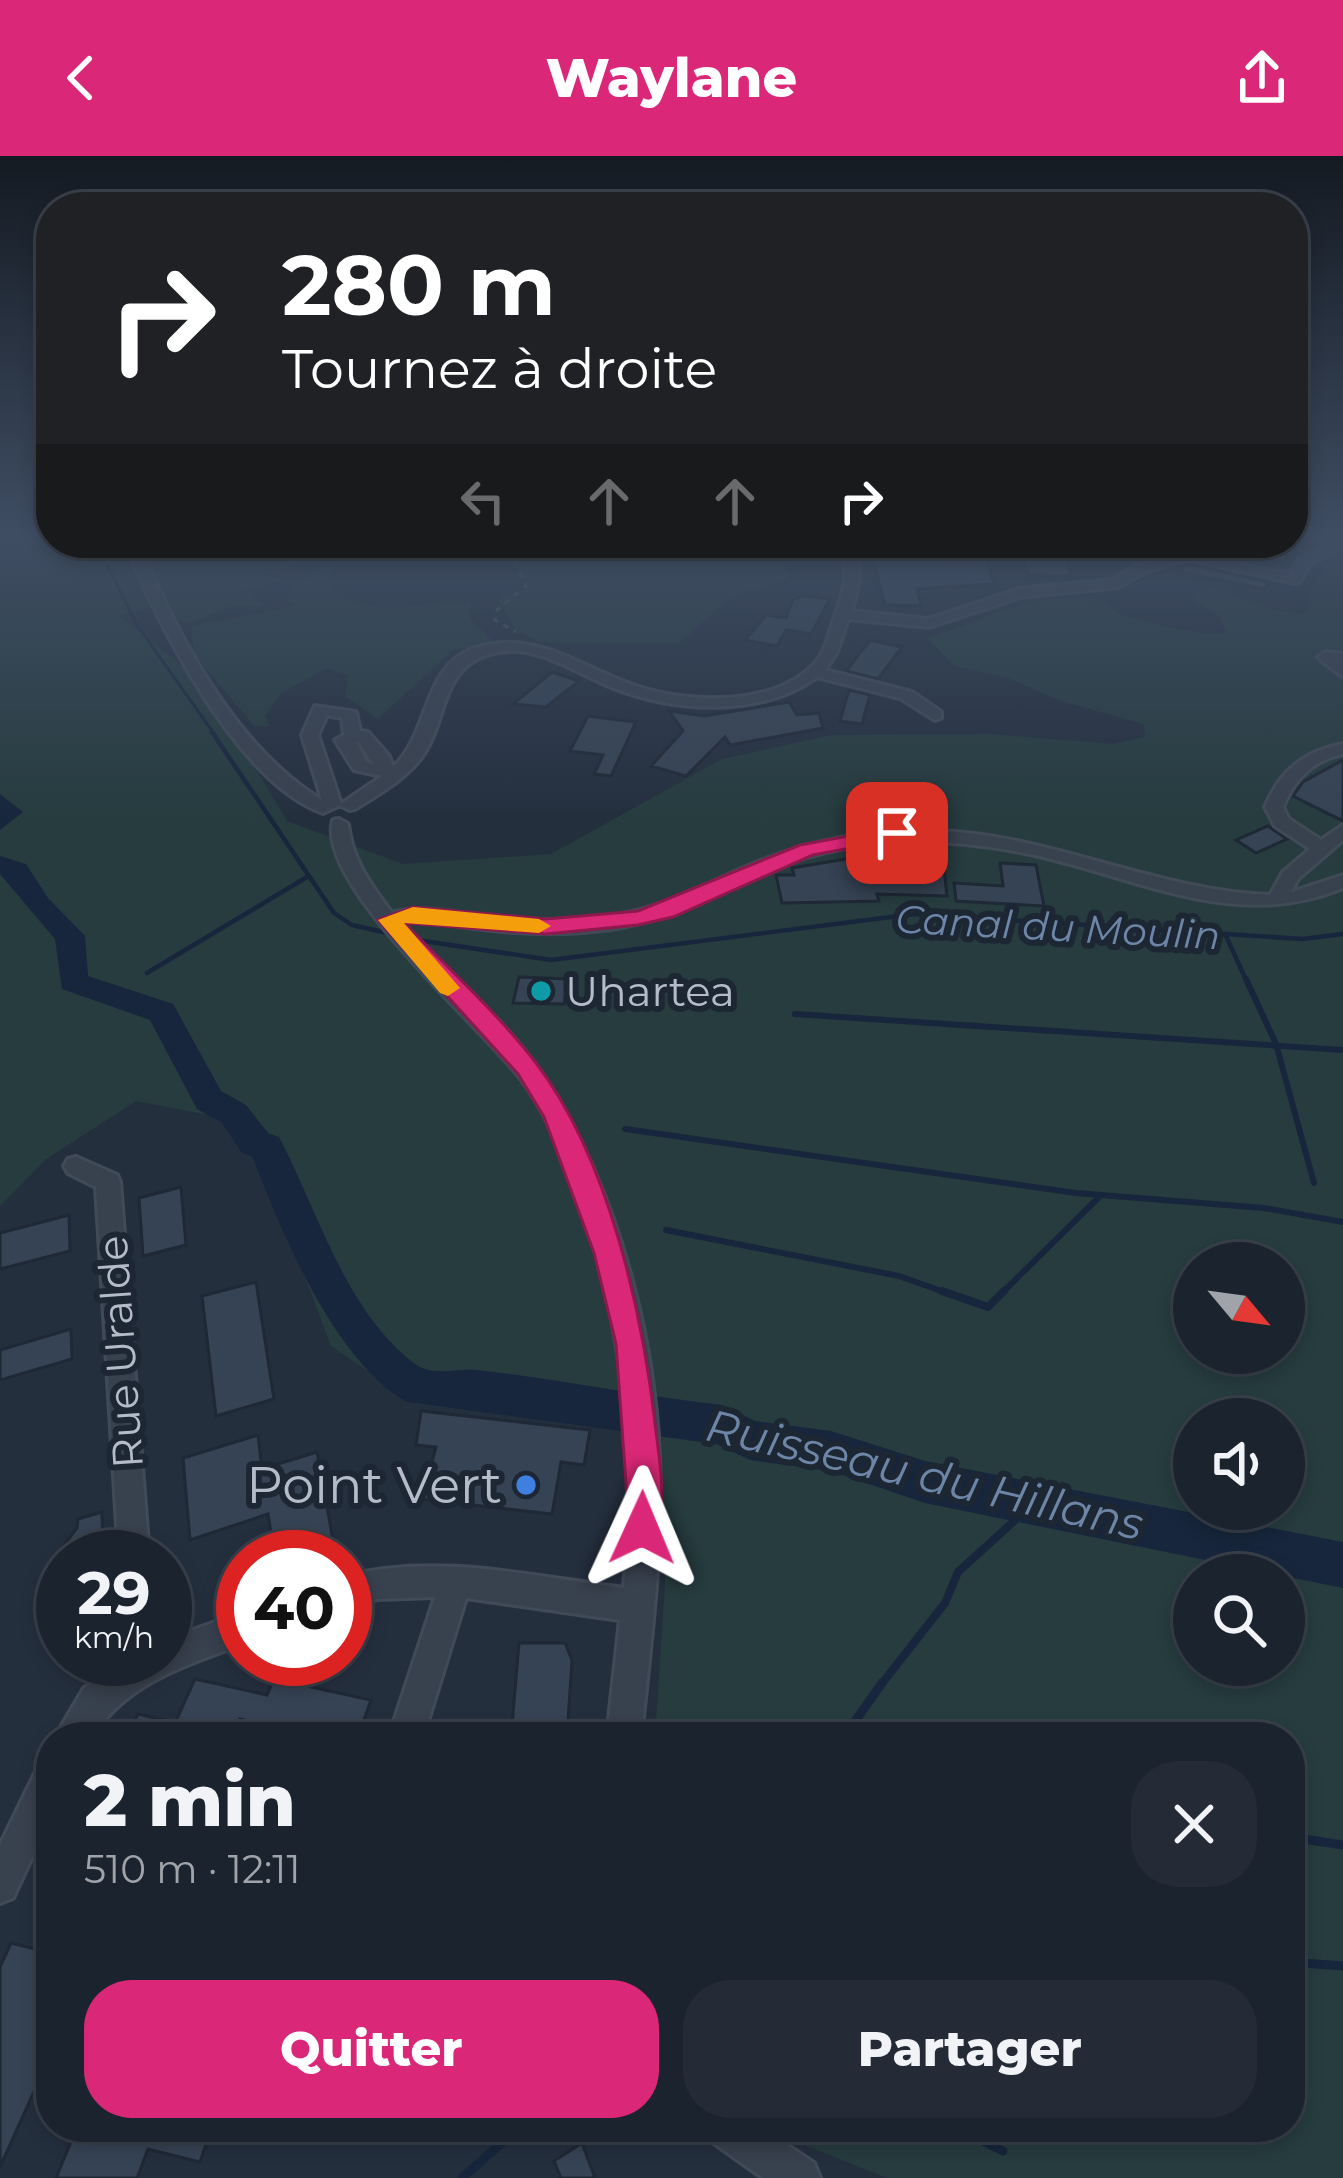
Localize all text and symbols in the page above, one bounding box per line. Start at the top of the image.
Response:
icon: back [48,45,114,111]
text: Waylane [546,45,797,111]
icon: share [1229,45,1295,111]
text: 280 m [282,234,556,336]
icon: right [84,240,240,396]
text: Tournez à droite [282,336,717,402]
icon: left [450,468,516,534]
icon: ahead [576,468,642,534]
icon: ahead [702,468,768,534]
icon: right [828,468,894,534]
pin [846,782,948,884]
icon: arrive [864,800,930,866]
water label: Canal du Moulin [894,895,1222,959]
place label: Uhartea [565,965,735,1017]
marker: Uhartea [528,978,554,1004]
street label: Rue Uralde [86,1234,154,1470]
north arrow [1173,1242,1305,1374]
map controls [1173,1242,1305,1686]
water label: Ruisseau du Hillans [701,1397,1149,1551]
button: sound [1173,1398,1305,1530]
place label: Point Vert [246,1454,502,1516]
position arrow [579,1465,705,1591]
marker: Point Vert [513,1472,539,1498]
speed limit sign: 40 [216,1530,372,1686]
button: search [1173,1554,1305,1686]
text: 29 [77,1556,151,1629]
text: km/h [74,1619,154,1656]
text: 2 min [84,1756,296,1844]
button: close [1131,1761,1257,1887]
text: 510 m · 12:11 [84,1845,301,1893]
button: Quitter [84,1980,659,2118]
button: Partager [683,1980,1257,2118]

